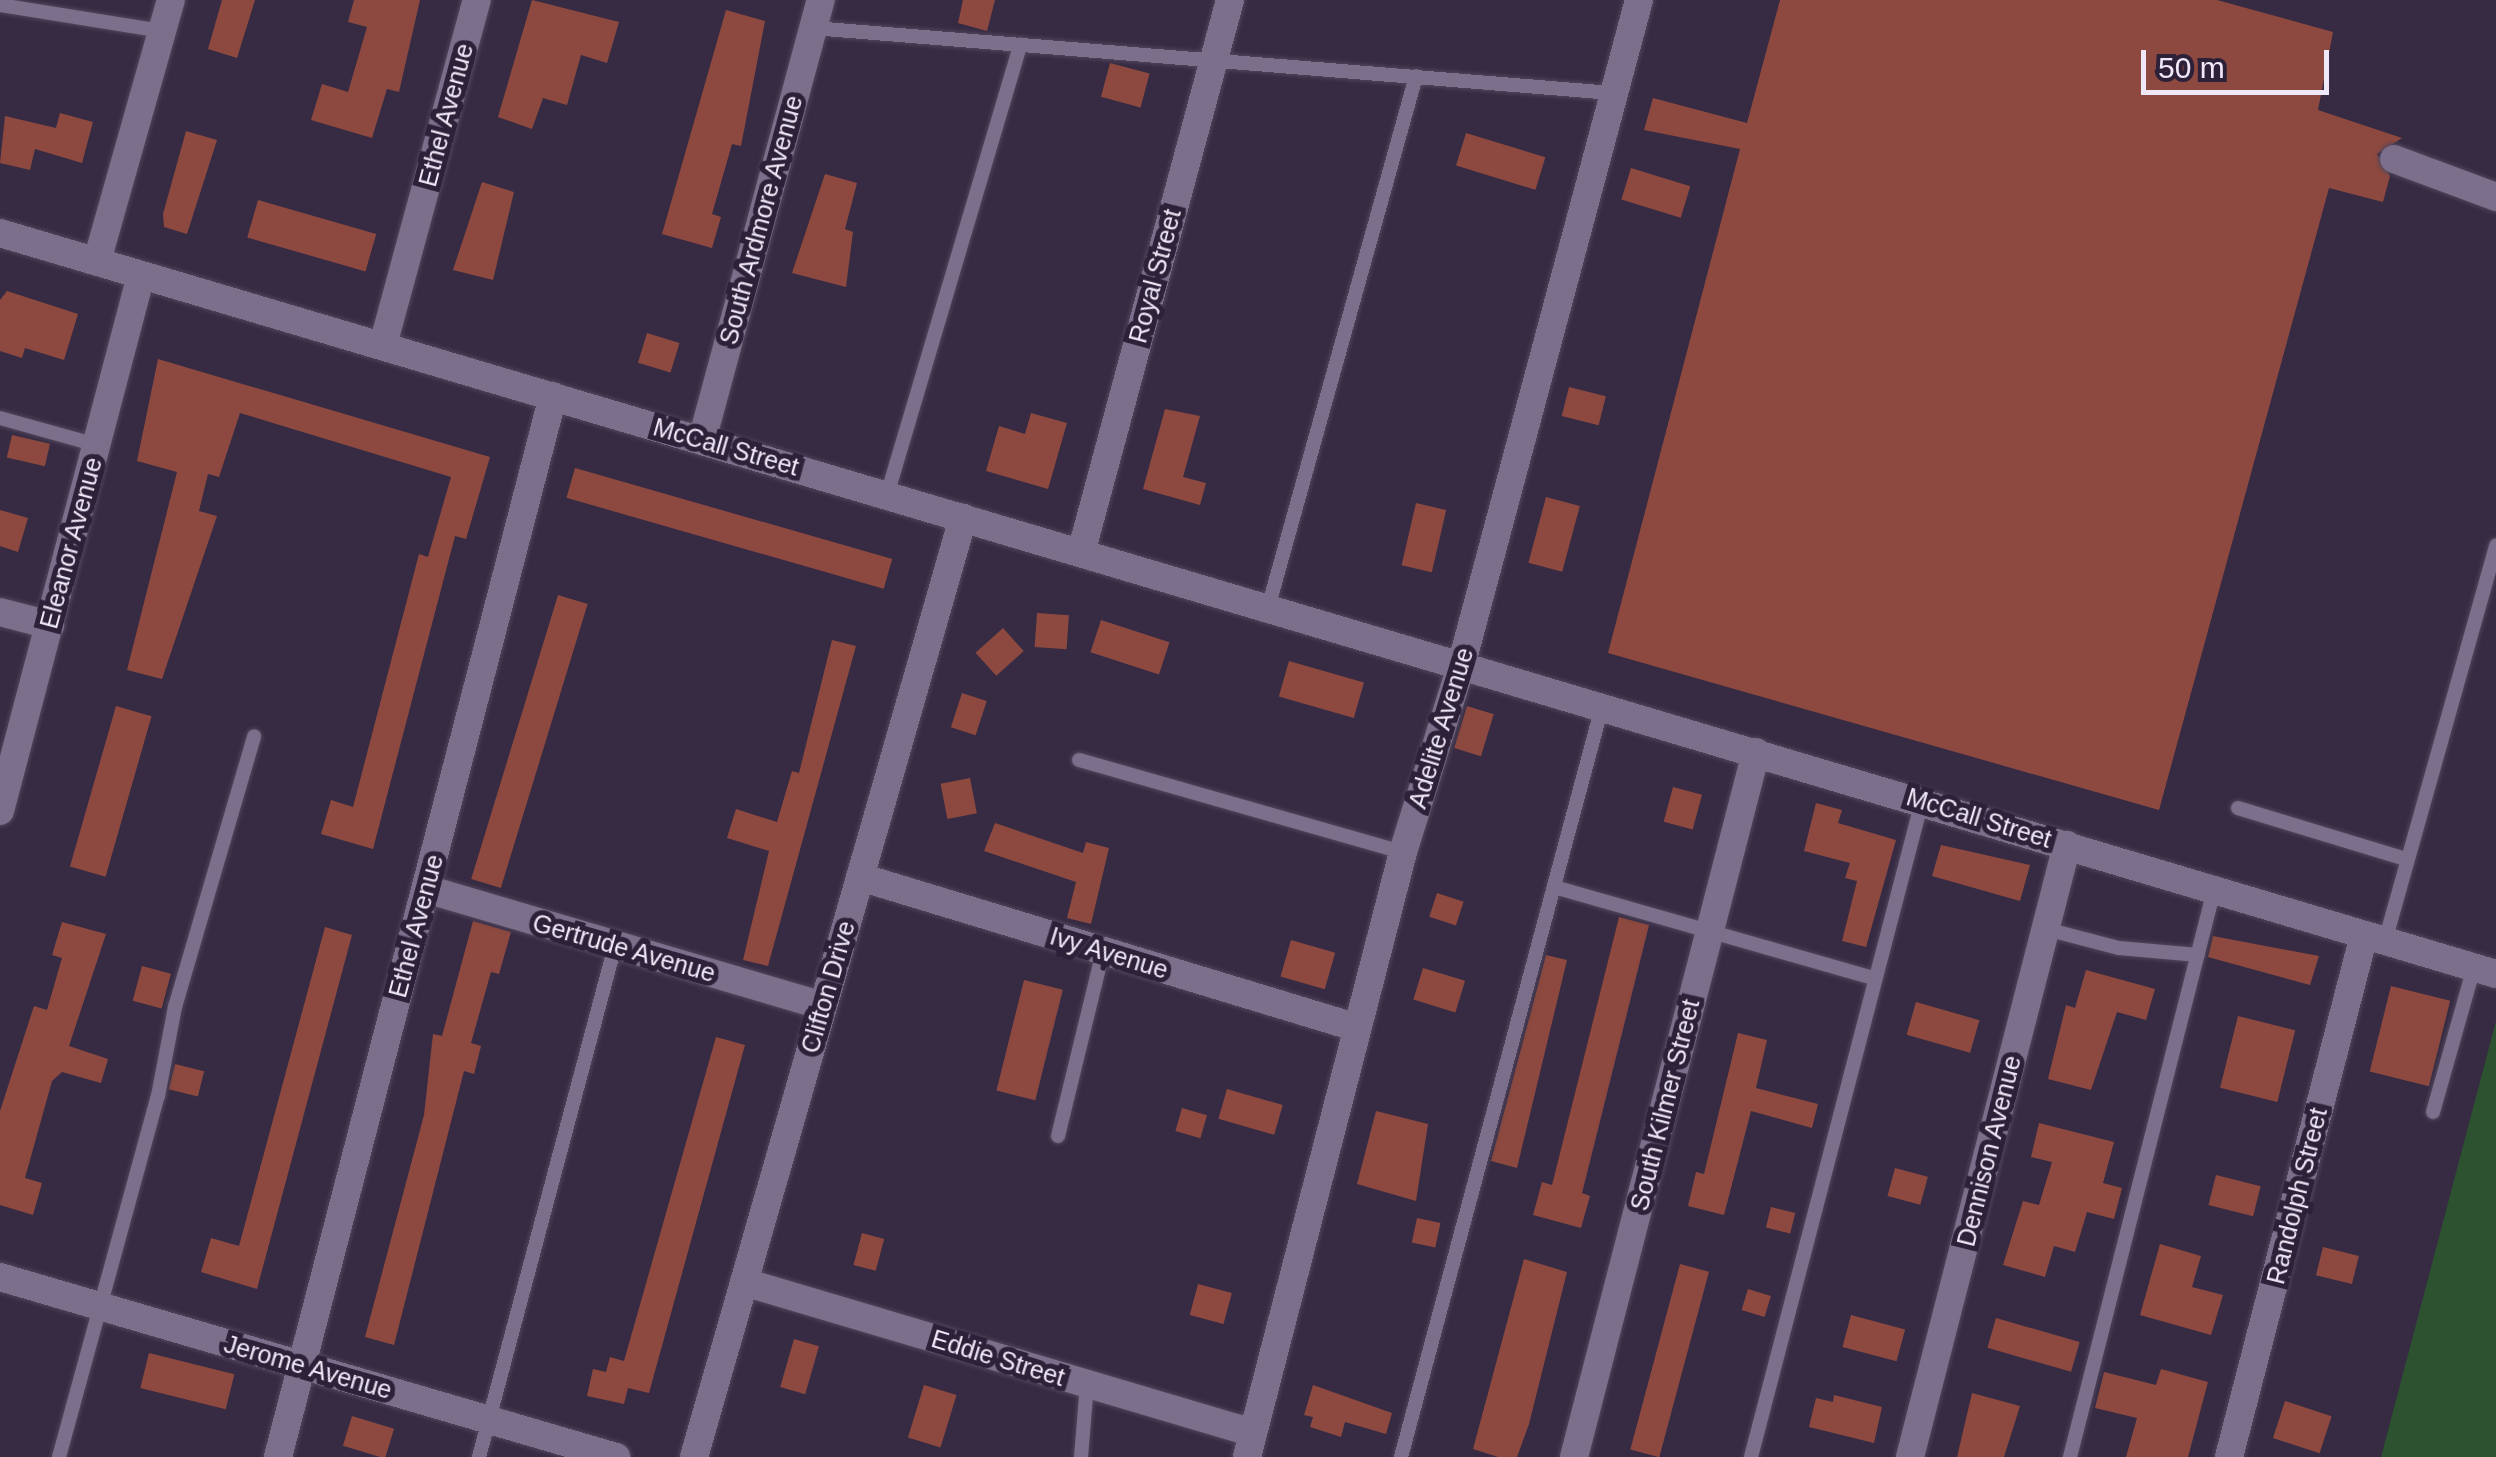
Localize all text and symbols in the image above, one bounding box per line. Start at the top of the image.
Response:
scale bar [2146,30,2334,92]
street label: Ethel Avenue [412,40,480,190]
text: 50 m [2158,51,2225,84]
street label: South Ardmore Avenue [713,91,809,349]
street label: Royal Street [1123,206,1187,346]
street label: McCall Street [650,412,802,482]
street label: Eleanor Avenue [34,453,108,633]
street label: Adelite Avenue [1402,643,1480,813]
street label: McCall Street [1903,782,2055,854]
street label: Ethel Avenue [382,851,450,1001]
street label: Gertrude Avenue [529,907,719,989]
street label: Clifton Drive [795,917,861,1057]
street label: Ivy Avenue [1046,921,1172,985]
street label: South Kilmer Street [1624,996,1706,1214]
street label: Dennison Avenue [1951,1052,2027,1250]
street label: Randolph Street [2261,1105,2333,1287]
street label: Eddie Street [928,1324,1068,1392]
street label: Jerome Avenue [220,1329,396,1405]

